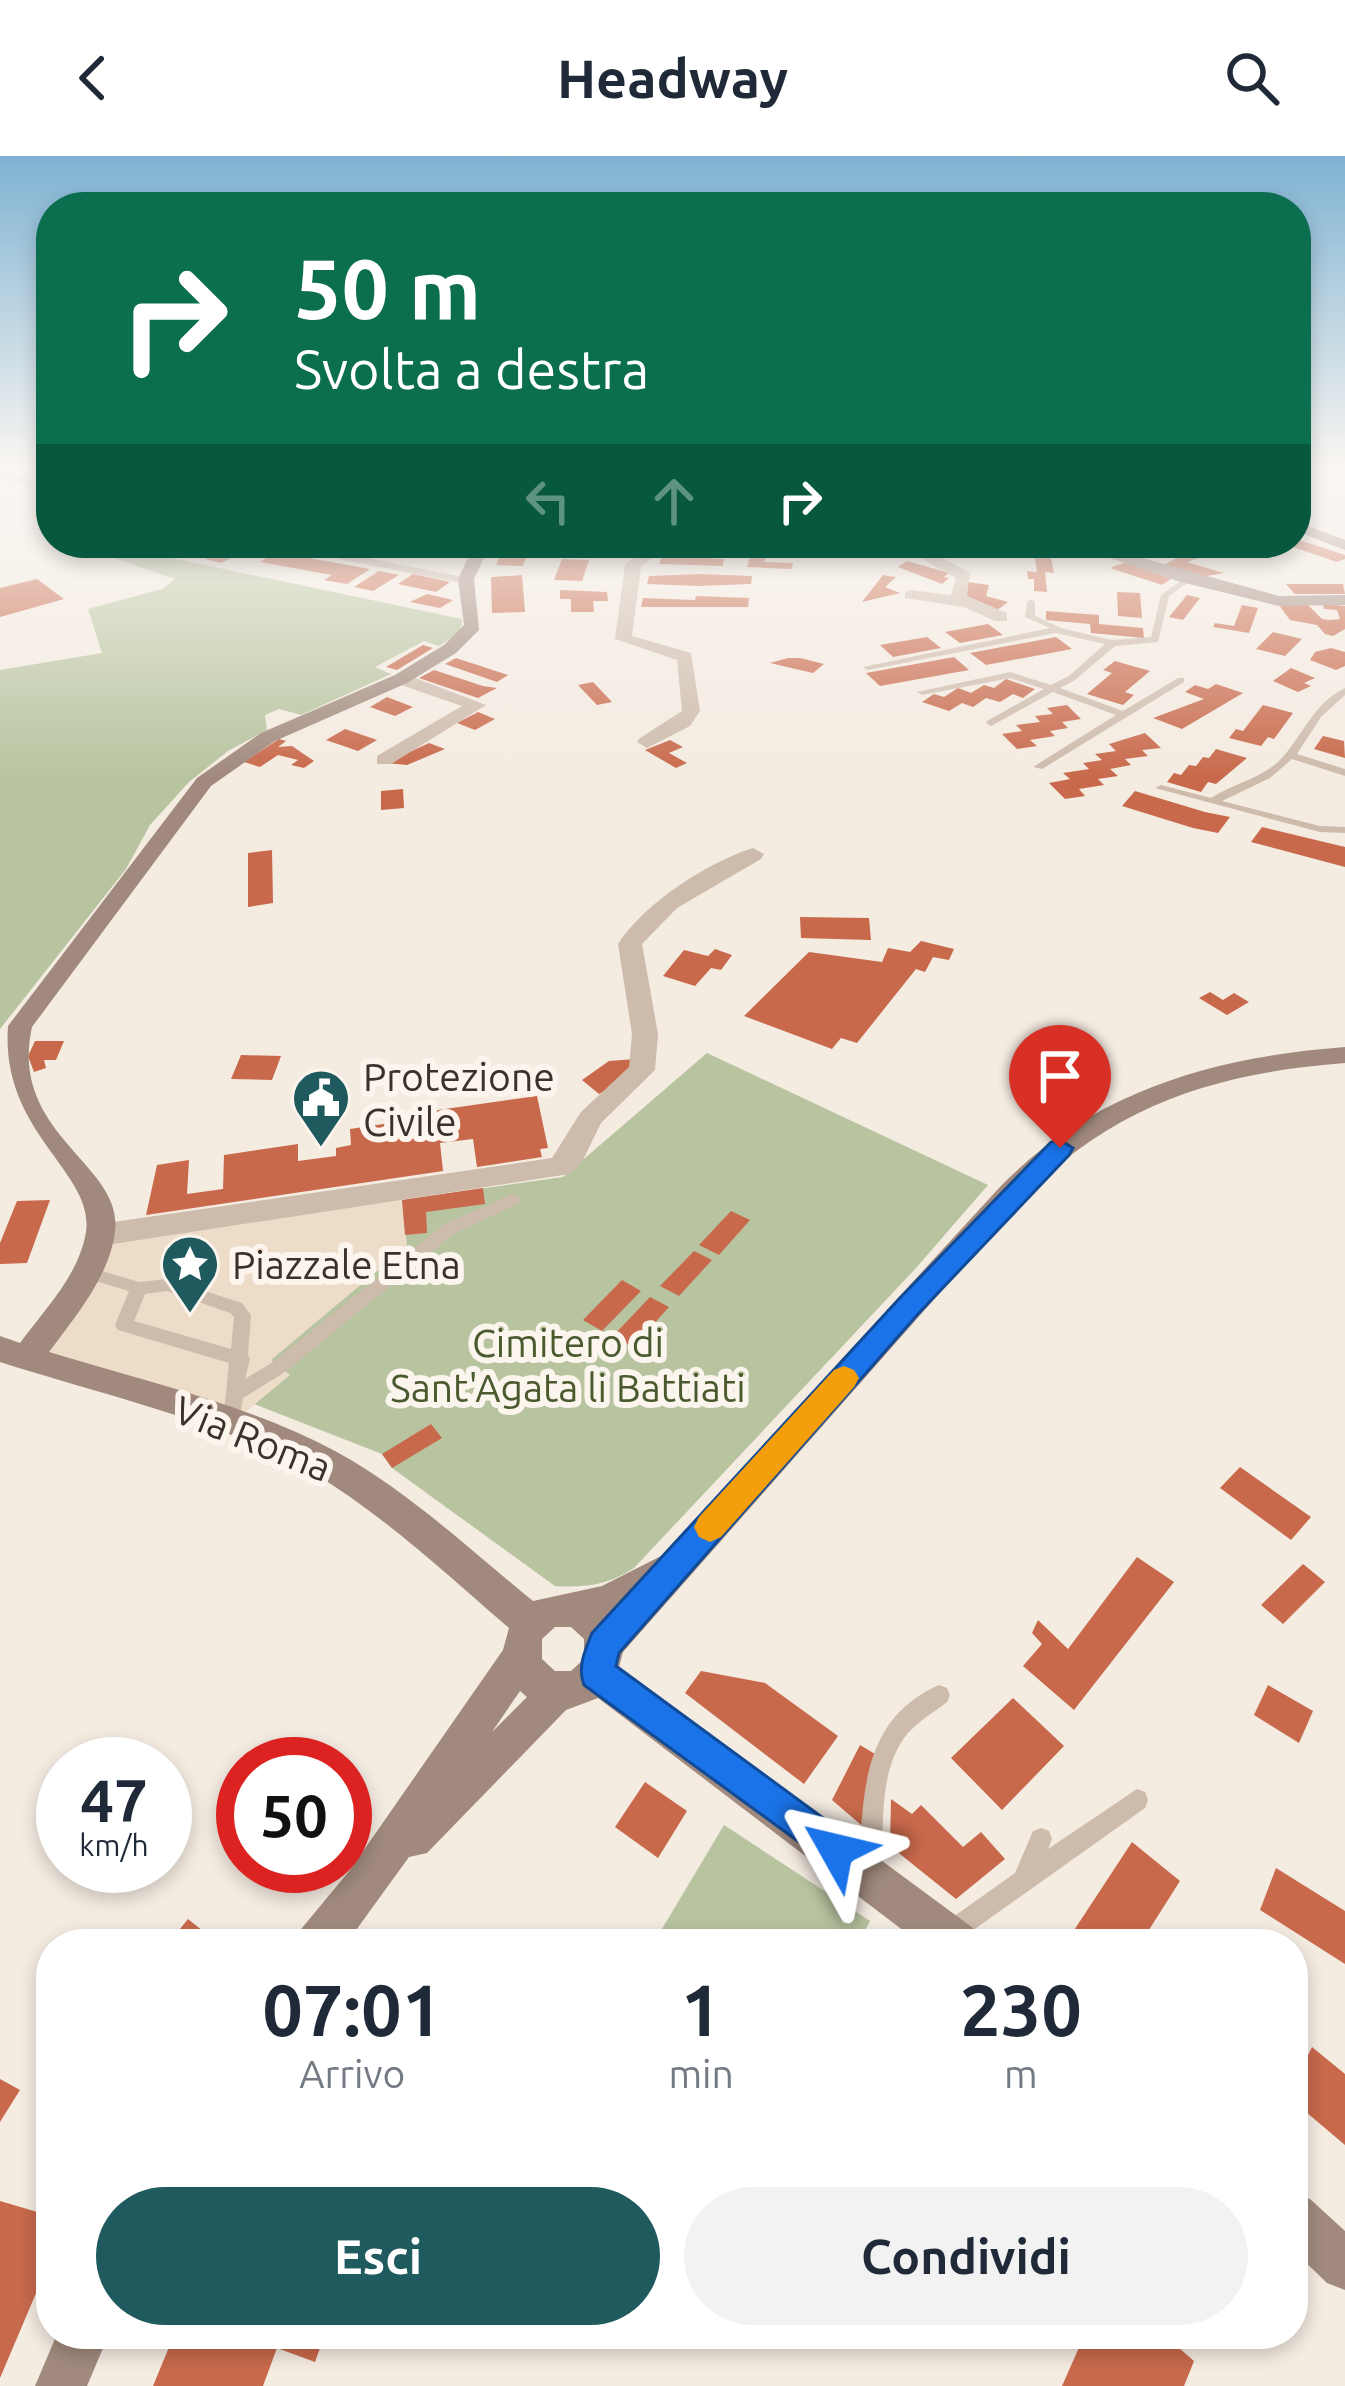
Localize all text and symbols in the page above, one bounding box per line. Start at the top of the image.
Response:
icon: back [60,45,126,111]
icon: search [1219,45,1285,111]
text: Headway [557,48,788,108]
icon: right [96,240,252,396]
text: 50 m [294,241,481,335]
text: Svolta a destra [294,339,649,399]
icon: left [515,468,581,534]
icon: ahead [641,468,707,534]
icon: right [767,468,833,534]
pin [1009,1025,1111,1148]
icon: arrive [1027,1043,1093,1109]
place label: Protezione Civile [363,1055,555,1143]
public building icon: Protezione Civile [290,1067,352,1149]
place icon: Piazzale Etna [159,1233,221,1315]
place label: Piazzale Etna [232,1243,461,1286]
park label: Cimitero di Sant'Agata li Battiati [390,1321,746,1409]
street label: Via Roma [168,1387,338,1489]
speed limit sign: 50 [216,1737,372,1893]
text: 47 [80,1766,148,1833]
position arrow [773,1787,899,1913]
text: km/h [79,1828,149,1862]
text: 07:01 [262,1969,442,2050]
text: 1 [681,1969,721,2050]
text: 230 [960,1969,1082,2050]
text: Arrivo [299,2052,405,2095]
text: min [668,2052,734,2095]
text: m [1004,2052,1038,2095]
button: Esci [96,2187,660,2325]
button: Condividi [684,2187,1248,2325]

